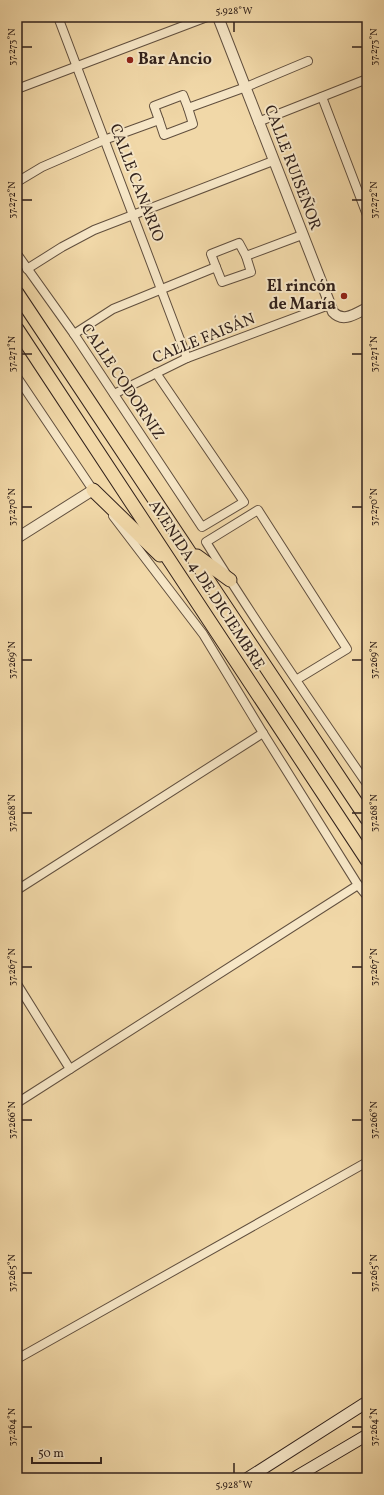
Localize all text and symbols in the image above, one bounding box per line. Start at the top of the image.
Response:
text: 5.928°W [215,4,253,18]
text: 37.273°N [5,28,19,66]
text: 37.273°N [367,28,381,66]
place label: Bar Ancio [138,49,212,71]
marker: Bar Ancio [125,55,135,65]
street label: CALLE RUISEÑOR [258,102,326,234]
street label: CALLE CANARIO [103,121,169,245]
text: 37.272°N [5,181,19,219]
text: 37.272°N [367,181,381,219]
place label: El rincón de María [267,276,336,316]
marker: El rincón de María [339,291,349,301]
street label: CALLE FAISÁN [149,308,259,370]
street label: CALLE CODORNIZ [75,320,169,444]
text: 37.271°N [5,335,19,372]
text: 37.271°N [367,335,381,372]
text: 37.270°N [5,487,19,526]
text: 37.270°N [367,487,381,526]
street label: AVENIDA 4 DE DICIEMBRE [143,496,269,674]
text: 37.269°N [5,640,19,679]
text: 37.269°N [367,640,381,679]
text: 37.268°N [5,793,19,832]
text: 37.268°N [367,793,381,832]
text: 37.267°N [5,948,19,986]
text: 37.267°N [367,948,381,986]
text: 37.266°N [5,1100,19,1139]
text: 37.266°N [367,1100,381,1139]
text: 37.265°N [5,1254,19,1292]
text: 37.265°N [367,1254,381,1292]
text: 37.264°N [5,1407,19,1446]
text: 37.264°N [367,1407,381,1446]
scale bar [32,1439,101,1465]
text: 50 m [38,1446,64,1462]
text: 5.928°W [215,1478,253,1492]

